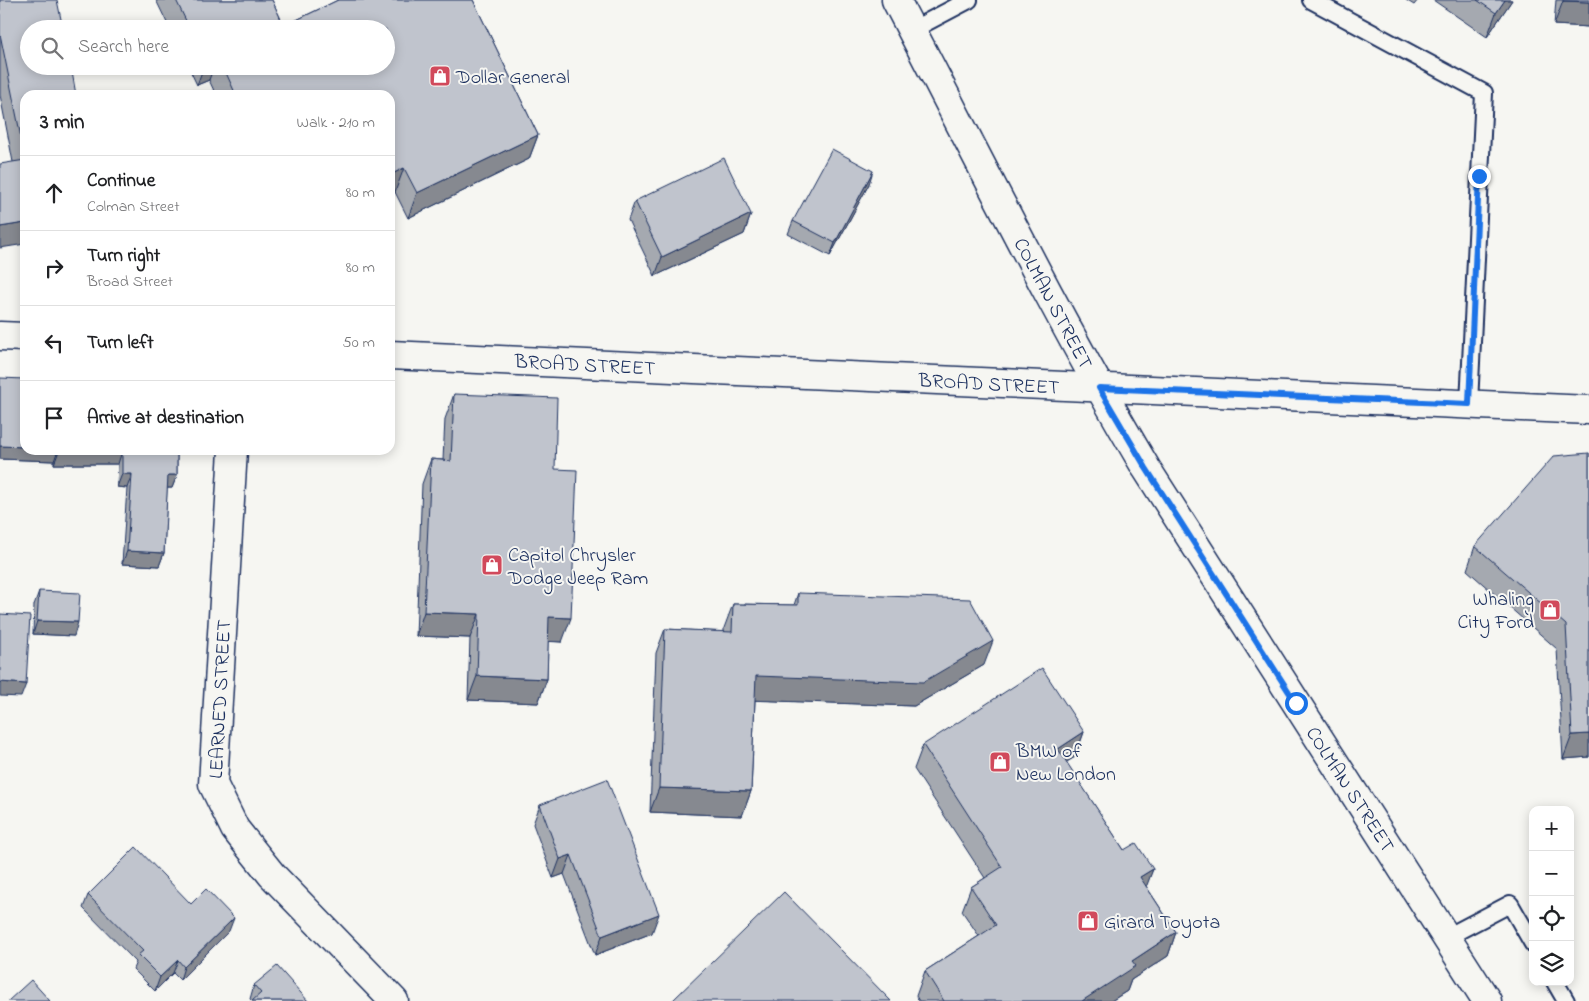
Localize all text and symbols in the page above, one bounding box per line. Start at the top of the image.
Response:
search box [20,20,395,75]
icon: search [38,34,66,62]
text: Search here [78,34,169,61]
shop icon: Dollar General [428,64,452,88]
place label: Dollar General [455,64,570,93]
text: 3 min [40,108,84,138]
text: Walk · 210 m [296,111,375,135]
route end [1468,165,1491,188]
text: Continue [87,168,155,195]
icon: ahead [40,179,68,207]
text: 80 m [346,181,375,205]
text: Colman Street [87,195,180,219]
street label: COLMAN STREET [1005,233,1099,375]
text: Turn right [87,243,160,270]
icon: right [40,254,68,282]
text: 80 m [346,256,375,280]
text: Broad Street [87,270,173,294]
icon: left [40,329,68,357]
text: Turn left [87,330,154,357]
text: 50 m [343,331,375,355]
street label: BROAD STREET [513,348,656,385]
street label: BROAD STREET [917,367,1060,404]
icon: arrive [40,404,68,432]
text: Arrive at destination [87,405,244,432]
place label: Capitol Chrysler Dodge Jeep Ram [507,542,648,595]
shop icon: Capitol Chrysler Dodge Jeep Ram [480,553,504,577]
place label: Whaling City Ford [1458,586,1534,638]
shop icon: Whaling City Ford [1538,598,1562,622]
street label: LEARNED STREET [203,619,240,779]
route start [1285,692,1308,715]
street label: COLMAN STREET [1297,722,1401,859]
place label: BMW of New London [1015,738,1116,790]
shop icon: BMW of New London [988,750,1012,774]
map controls [1529,806,1574,986]
button: + [1529,806,1574,851]
button: − [1529,851,1574,896]
button: locate [1529,896,1574,941]
shop icon: Girard Toyota [1076,909,1100,933]
place label: Girard Toyota [1104,909,1220,938]
button: layers [1529,941,1574,986]

